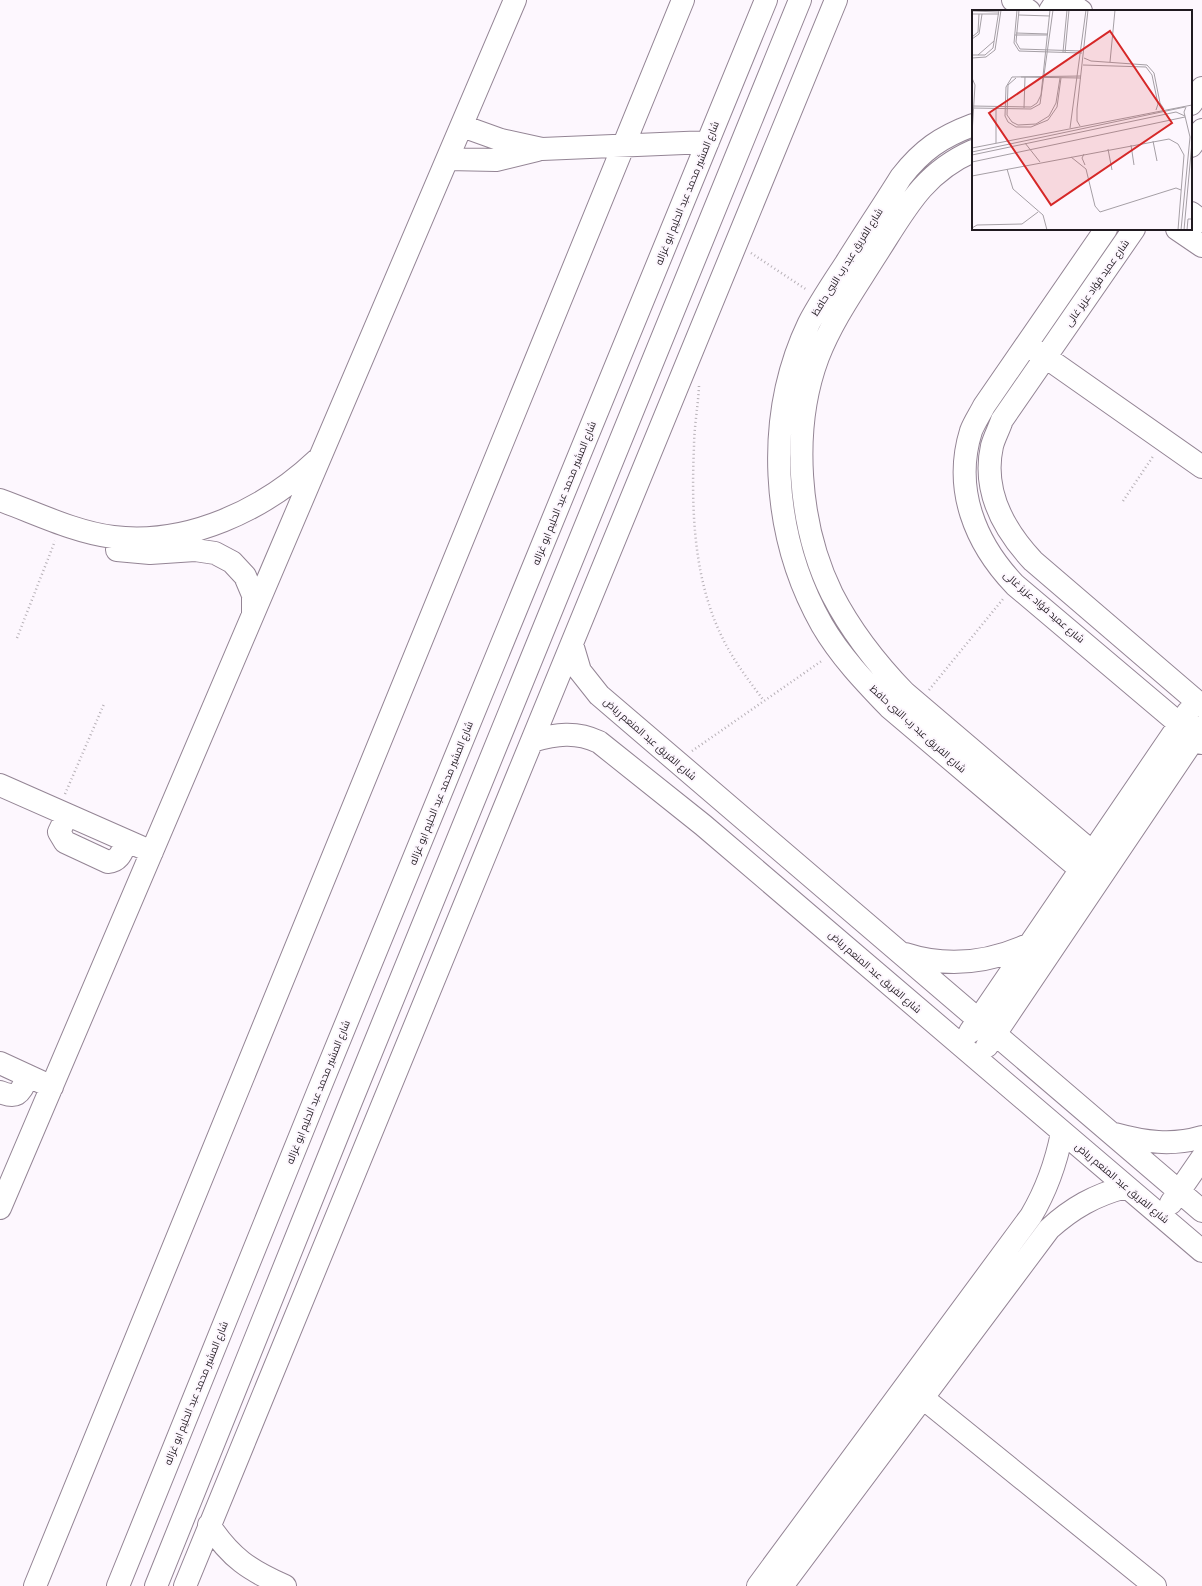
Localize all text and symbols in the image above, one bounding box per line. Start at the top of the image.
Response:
inset map [972,10,1192,230]
street label: شارع المشير محمد عبد الحليم ابو غزاله [652,119,723,267]
street label: شارع الفريق عبد رب النبى حافظ [808,206,886,318]
street label: شارع عميد فؤاد عزيز غالى [1062,237,1132,329]
street label: شارع المشير محمد عبد الحليم ابو غزاله [529,419,600,567]
street label: شارع عميد فؤاد عزيز غالى [1001,568,1087,646]
street label: شارع الفريق عبد رب النبى حافظ [867,682,969,776]
street label: شارع الفريق عبد المنعم رياض [600,695,699,784]
street label: شارع المشير محمد عبد الحليم ابو غزاله [406,719,477,867]
street label: شارع الفريق عبد المنعم رياض [825,928,924,1017]
street label: شارع المشير محمد عبد الحليم ابو غزاله [283,1018,354,1166]
street label: شارع الفريق عبد المنعم رياض [1072,1140,1172,1227]
street label: شارع المشير محمد عبد الحليم ابو غزاله [161,1319,232,1467]

